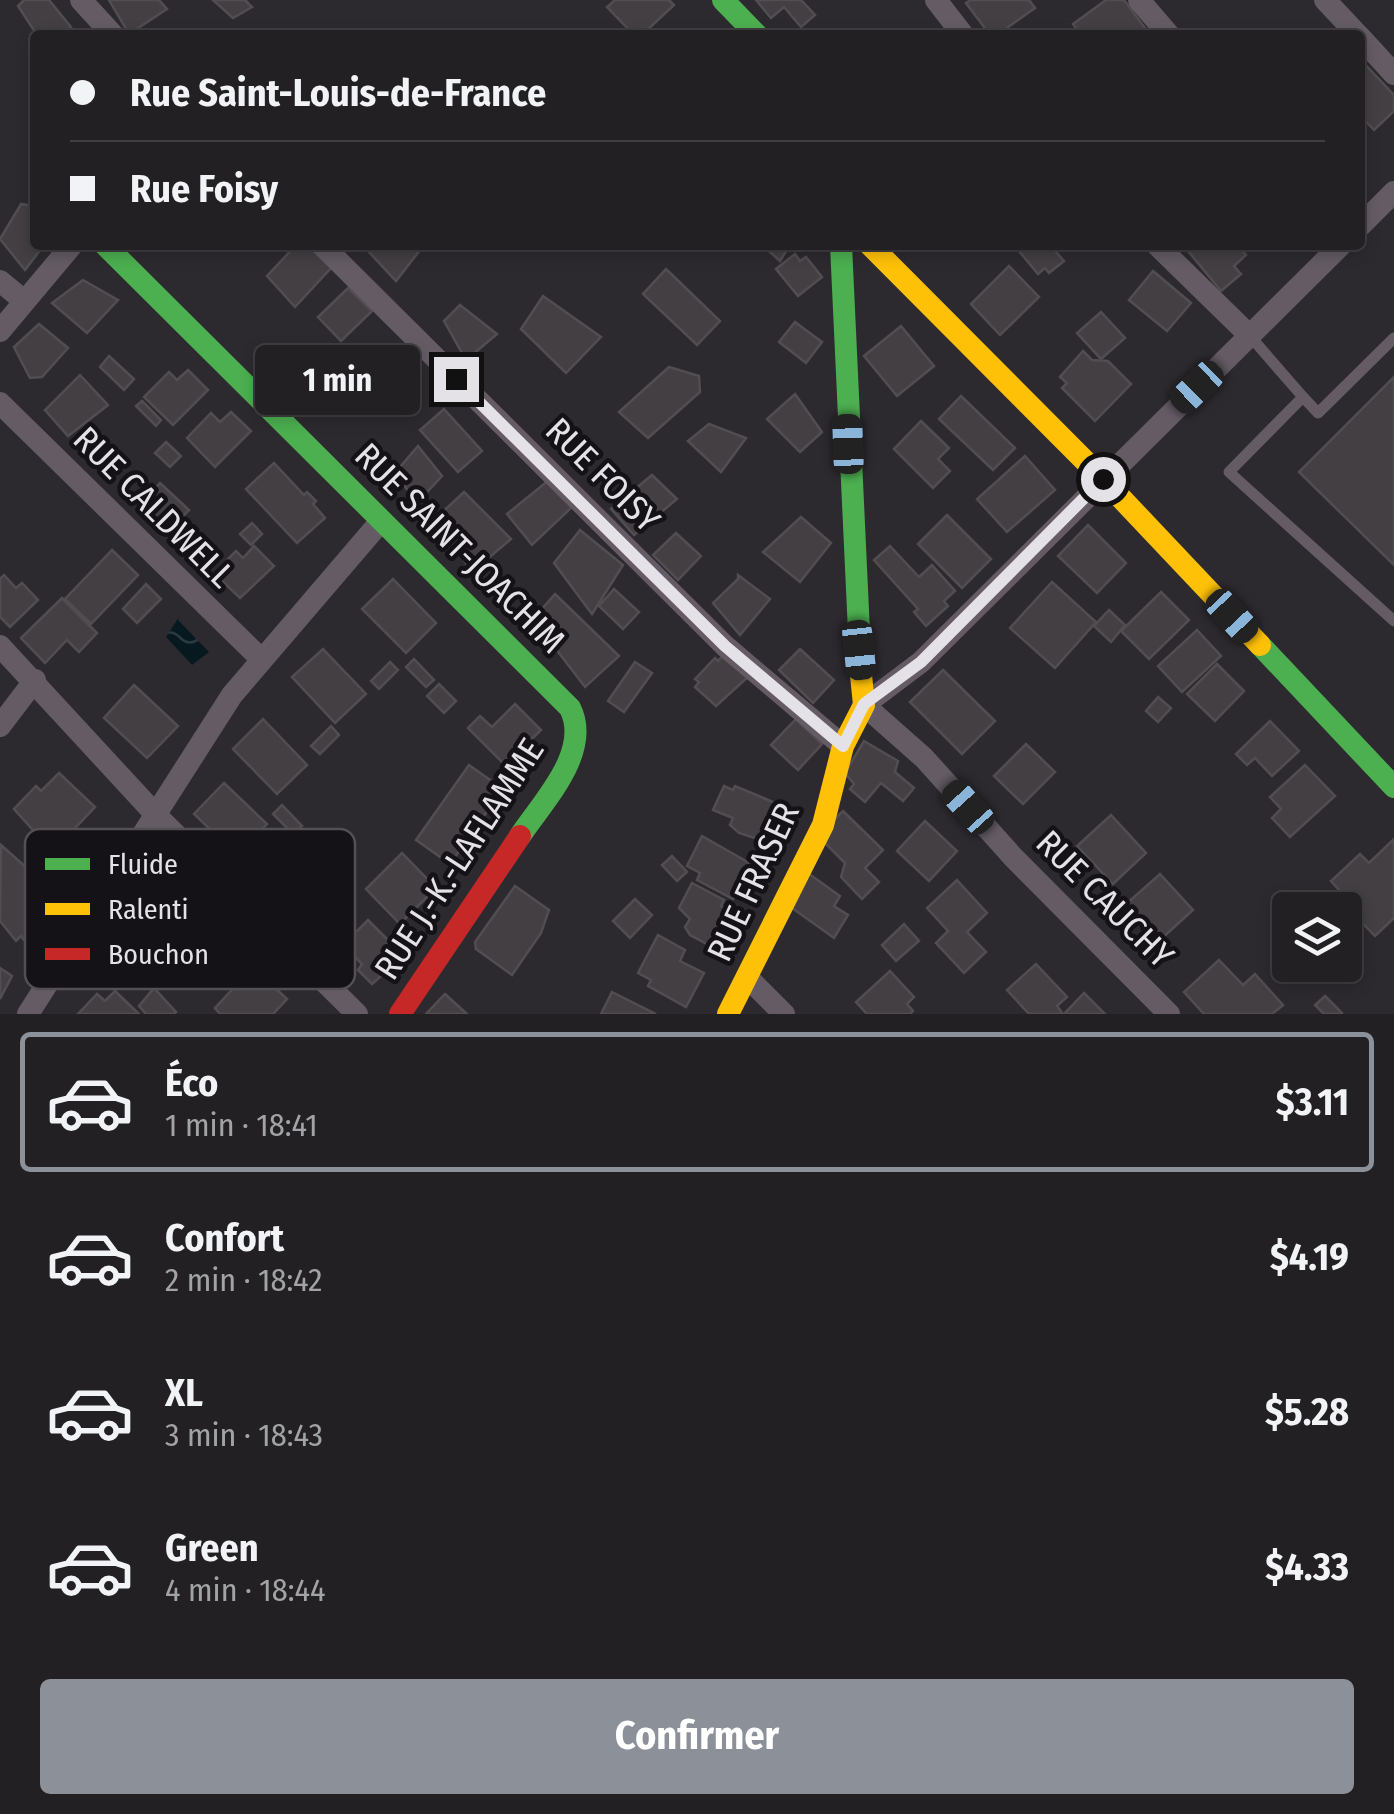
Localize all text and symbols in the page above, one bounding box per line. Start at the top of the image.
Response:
text: Rue Saint-Louis-de-France [130,70,546,116]
text: Rue Foisy [130,166,278,212]
callout: 1 min [256,344,421,414]
car [1165,355,1229,419]
route end [434,357,479,402]
text: 1 min [303,361,372,399]
street label: RUE FOISY [537,409,669,541]
car [832,413,864,475]
street label: RUE CALDWELL [65,418,243,596]
street label: RUE SAINT-JOACHIM [346,434,574,662]
route start [1081,457,1126,502]
car [1201,584,1263,648]
car [841,619,877,681]
street label: RUE J.-K.-LAFLAMME [366,731,552,987]
car [937,775,999,839]
street label: RUE FRASER [698,796,808,968]
street label: RUE CAUCHY [1028,822,1183,977]
legend [25,829,355,989]
text: Fluide [108,848,178,881]
map controls [1272,892,1362,982]
button: layers [1272,892,1362,982]
text: Ralenti [108,893,188,926]
text: Bouchon [108,938,209,971]
icon: car [45,1057,135,1147]
text: Éco [165,1060,218,1106]
text: $3.11 [1276,1079,1349,1125]
text: 1 min · 18:41 [165,1106,318,1144]
icon: car [45,1212,135,1302]
text: Confort [165,1215,284,1261]
text: $4.19 [1270,1234,1349,1280]
text: 2 min · 18:42 [165,1261,322,1299]
icon: car [45,1367,135,1457]
text: XL [165,1370,203,1416]
text: $5.28 [1265,1389,1349,1435]
text: 3 min · 18:43 [165,1416,323,1454]
icon: car [45,1522,135,1612]
text: Green [165,1525,259,1571]
text: $4.33 [1265,1544,1349,1590]
text: 4 min · 18:44 [165,1571,325,1609]
button: Confirmer [40,1679,1354,1794]

